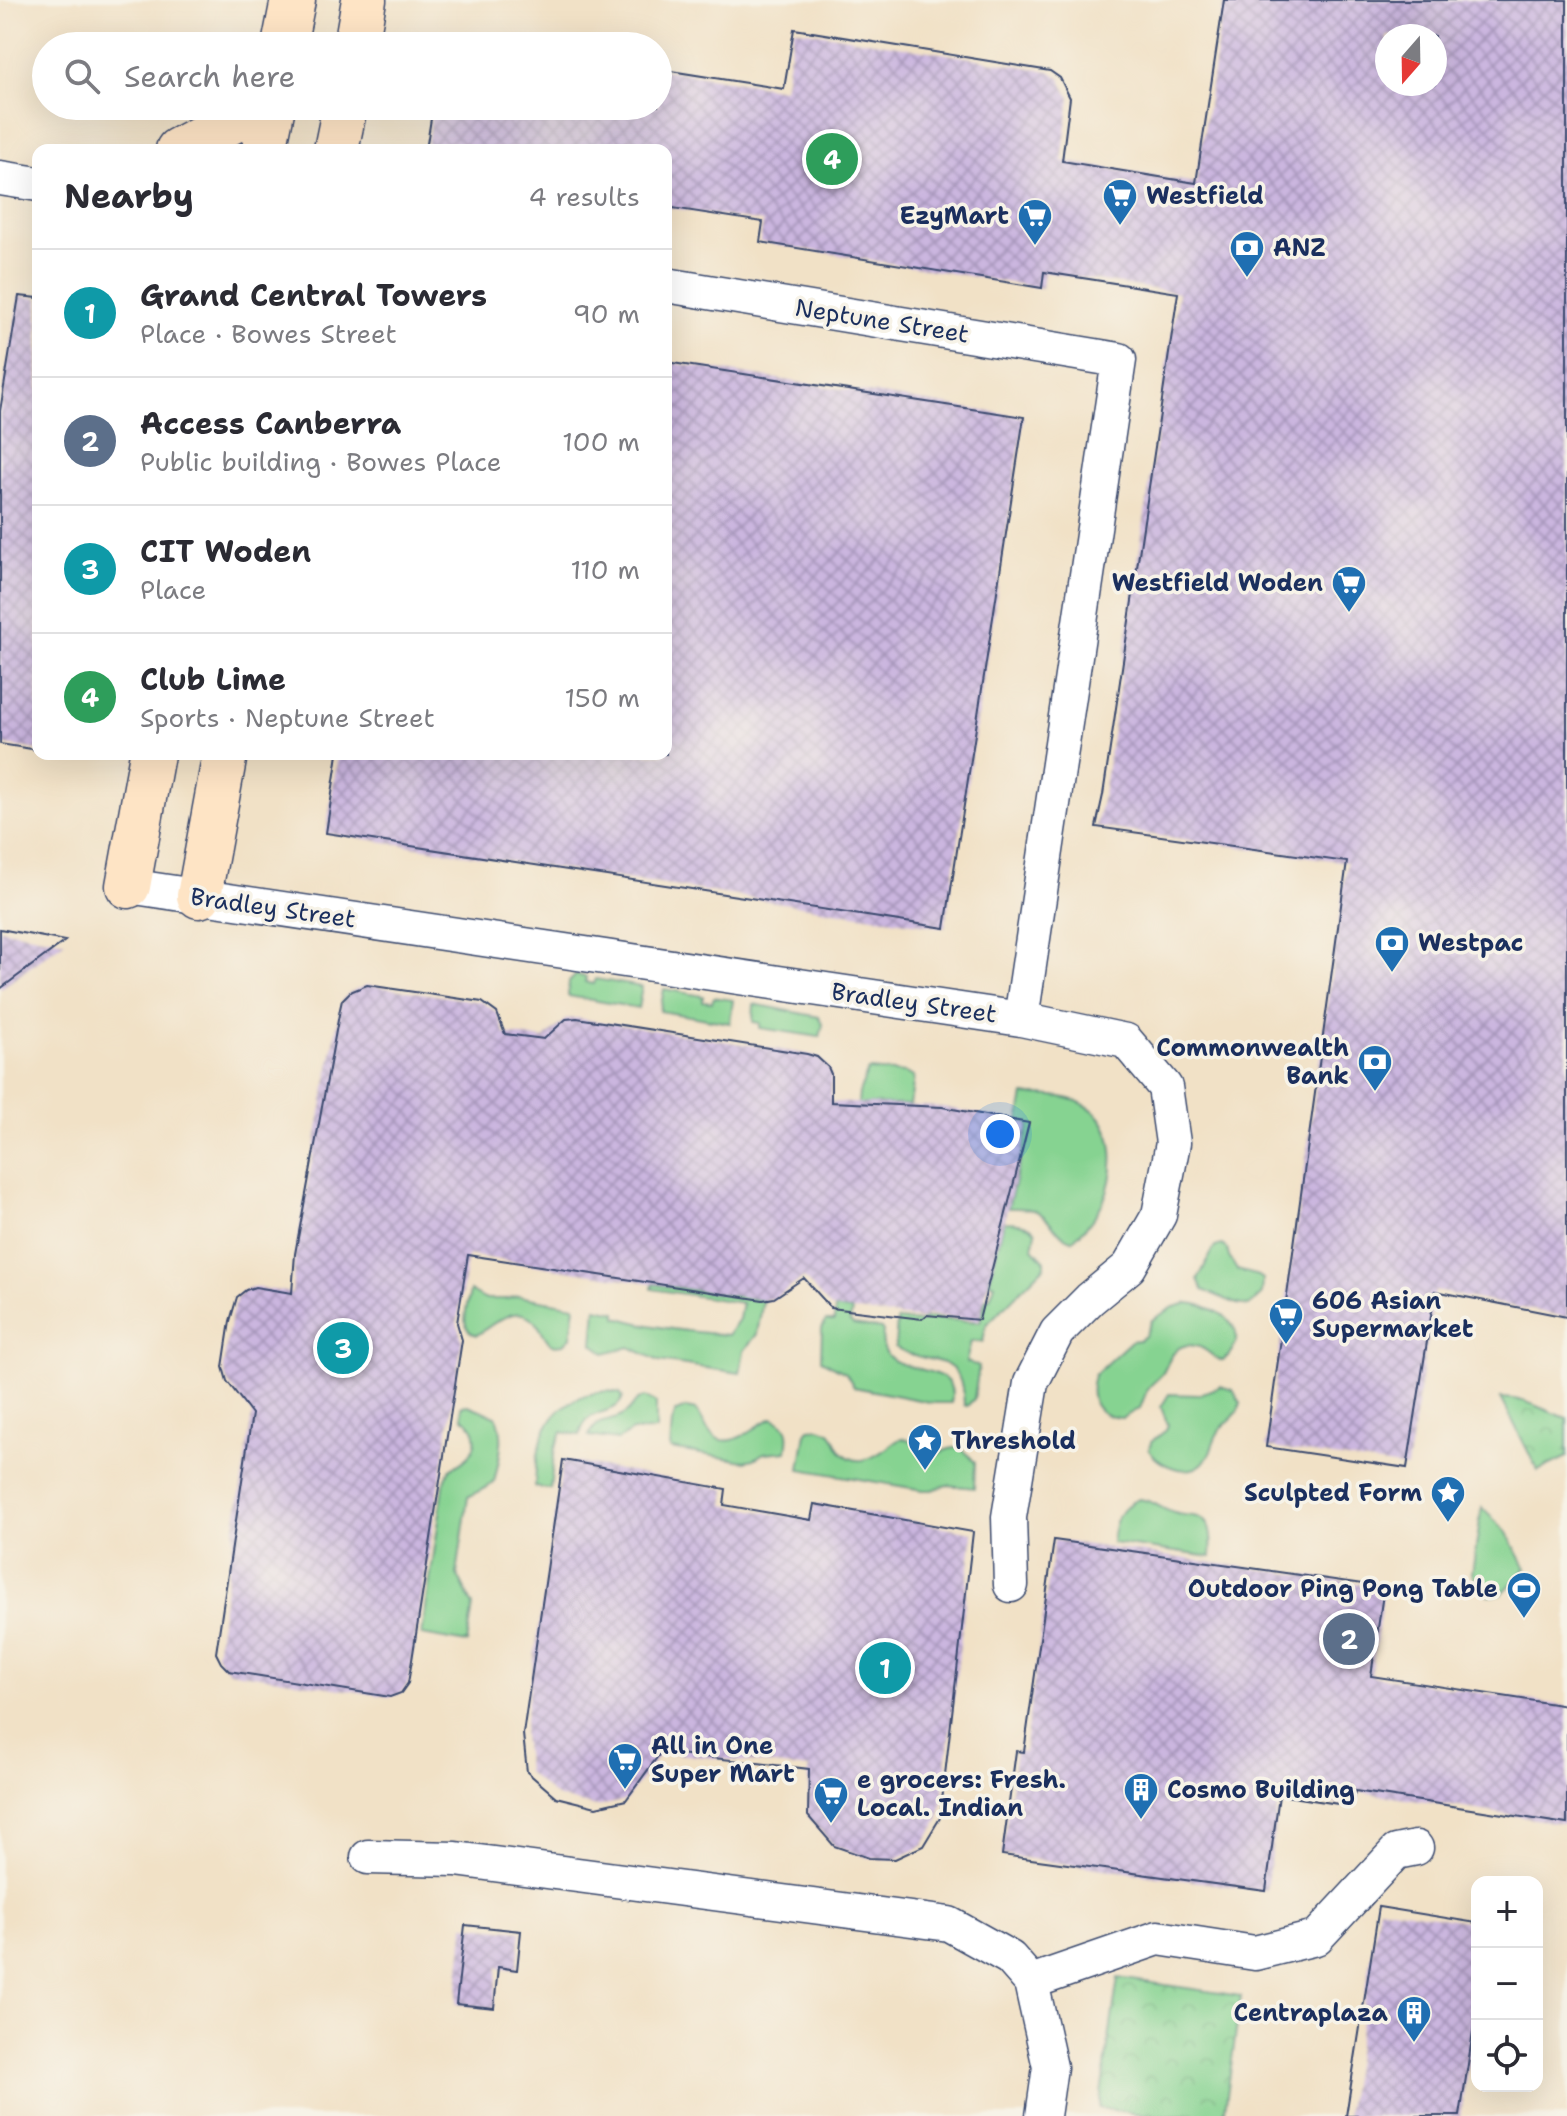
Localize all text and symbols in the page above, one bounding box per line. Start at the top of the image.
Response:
north arrow [1375,24,1447,96]
search box [32,32,672,120]
icon: search [60,54,104,98]
text: Search here [124,56,295,97]
pin: 4 [806,129,858,189]
text: Nearby [64,173,194,219]
supermarket icon: Westfield [1101,177,1139,227]
text: 4 results [528,179,640,214]
place label: Westfield [1146,180,1264,212]
supermarket icon: EzyMart [1016,197,1054,247]
place label: EzyMart [900,200,1009,232]
bank icon: ANZ [1228,229,1266,279]
place label: ANZ [1273,232,1326,264]
text: Grand Central Towers [140,275,487,316]
street label: Neptune Street [793,291,971,351]
text: 1 [84,296,96,331]
text: 90 m [573,296,640,331]
text: Place · Bowes Street [140,316,397,351]
text: Access Canberra [140,403,401,444]
text: 2 [81,424,99,459]
text: 100 m [562,424,640,459]
text: Public building · Bowes Place [140,444,502,479]
text: CIT Woden [140,531,311,572]
text: 3 [81,552,99,587]
text: 110 m [570,552,640,587]
supermarket icon: Westfield Woden [1330,564,1368,614]
place label: Westfield Woden [1112,567,1323,599]
text: Place [140,572,206,607]
text: Club Lime [140,659,286,700]
text: 4 [81,680,99,715]
text: 150 m [564,680,640,715]
text: Sports · Neptune Street [140,700,435,735]
street label: Bradley Street [188,881,358,935]
bank icon: Westpac [1373,924,1411,974]
place label: Westpac [1418,927,1524,959]
street label: Bradley Street [829,976,999,1030]
place label: Commonwealth Bank [1156,1032,1349,1092]
bank icon: Commonwealth Bank [1356,1043,1394,1093]
your location [980,1114,1020,1154]
place label: 606 Asian Supermarket [1312,1285,1474,1345]
supermarket icon: 606 Asian Supermarket [1267,1296,1305,1346]
pin: 3 [317,1318,369,1378]
place icon: Threshold [906,1422,944,1472]
place label: Threshold [951,1425,1076,1457]
place icon: Sculpted Form [1429,1474,1467,1524]
place label: Sculpted Form [1244,1477,1422,1509]
sports icon: Outdoor Ping Pong Table [1505,1570,1543,1620]
place label: Outdoor Ping Pong Table [1188,1573,1498,1605]
pin: 2 [1323,1609,1375,1669]
pin: 1 [859,1638,911,1698]
place label: All in One Super Mart [651,1730,795,1790]
supermarket icon: All in One Super Mart [606,1741,644,1791]
place label: e grocers: Fresh. Local. Indian [857,1764,1066,1824]
building icon: Cosmo Building [1122,1771,1160,1821]
place label: Cosmo Building [1167,1774,1355,1806]
supermarket icon: e grocers: Fresh. Local. Indian [812,1775,850,1825]
map controls [1471,1876,1543,2092]
button: + [1471,1876,1543,1948]
button: − [1471,1948,1543,2020]
building icon: Centraplaza [1395,1994,1433,2044]
place label: Centraplaza [1234,1997,1389,2029]
button: locate [1471,2020,1543,2092]

